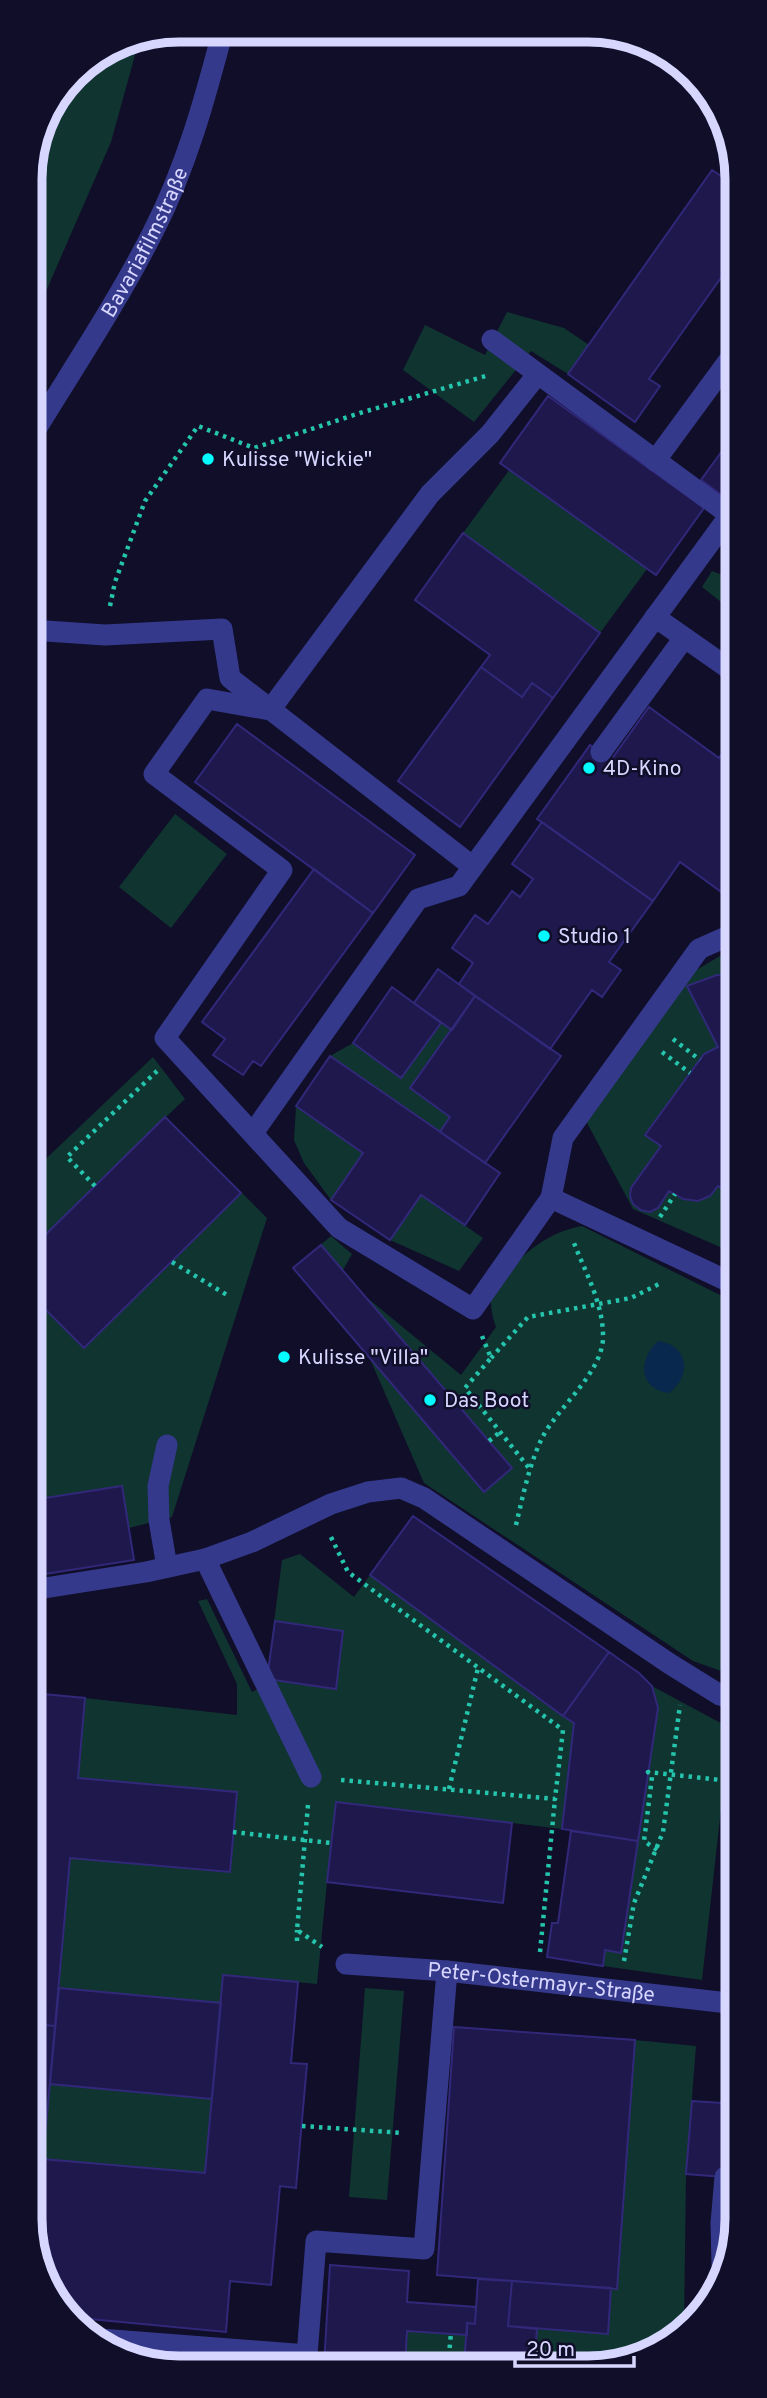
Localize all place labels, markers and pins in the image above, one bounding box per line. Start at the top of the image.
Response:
place label: Kulisse "Wickie" [222,447,372,474]
marker: Kulisse "Wickie" [200,451,216,467]
place label: 4D-Kino [603,756,682,783]
marker: 4D-Kino [581,760,597,776]
place label: Studio 1 [558,924,631,951]
marker: Studio 1 [536,928,552,944]
place label: Kulisse "Villa" [298,1345,428,1372]
marker: Kulisse "Villa" [276,1349,292,1365]
place label: Das Boot [444,1388,529,1415]
marker: Das Boot [422,1392,438,1408]

